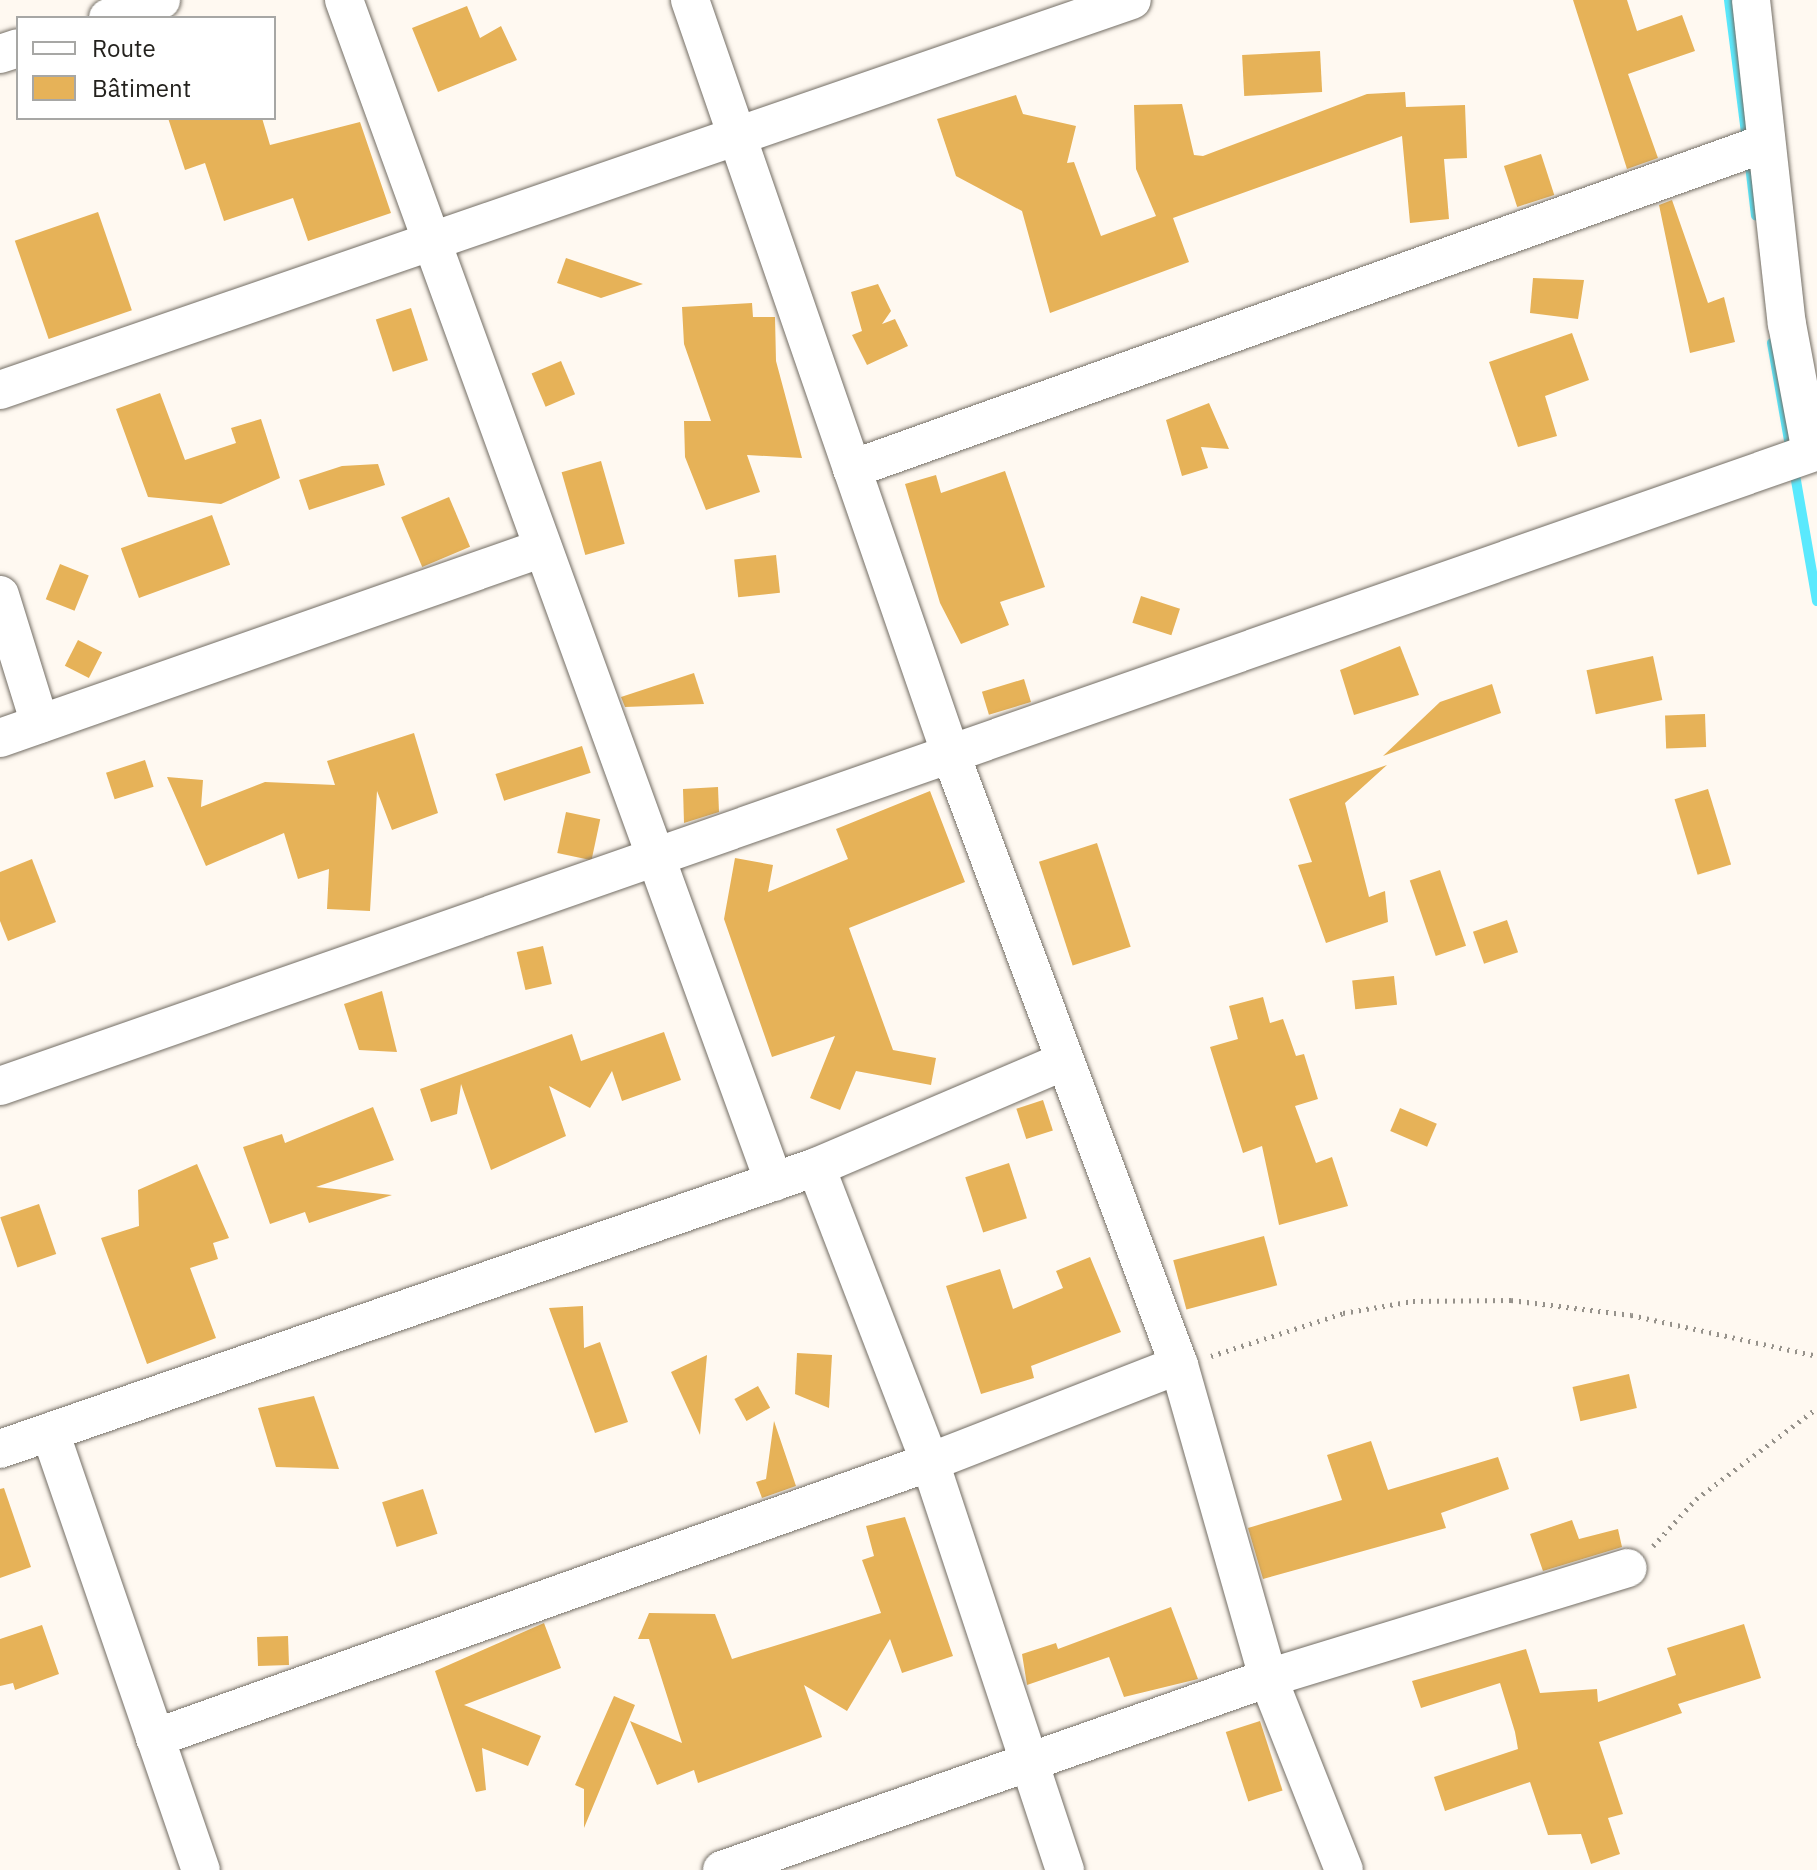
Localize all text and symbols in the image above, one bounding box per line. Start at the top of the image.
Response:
legend [16,16,276,120]
text: Route [92,32,156,64]
text: Bâtiment [92,72,191,104]

